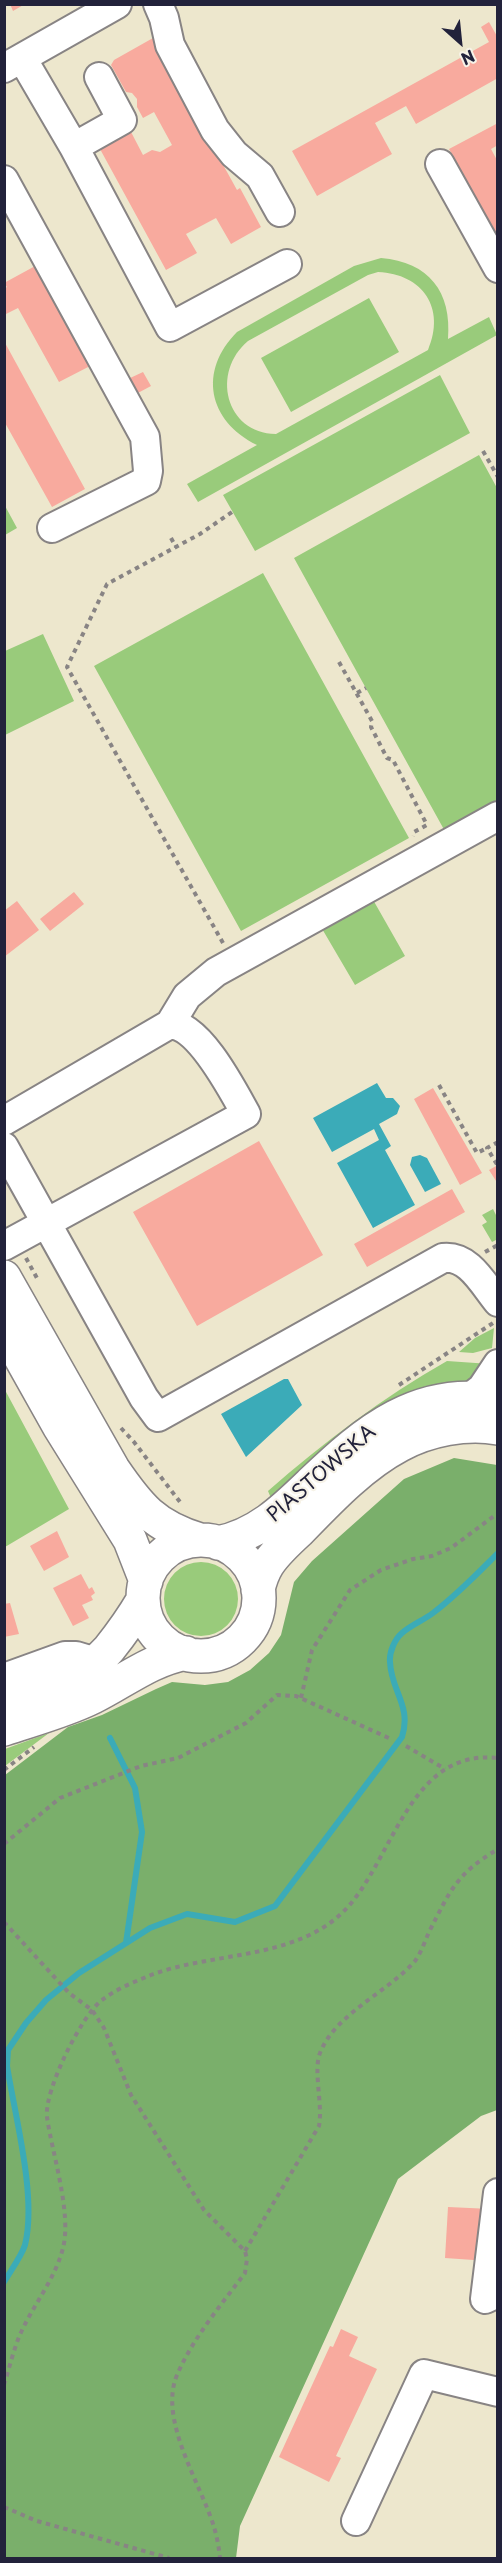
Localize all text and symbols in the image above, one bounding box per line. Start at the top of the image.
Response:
north arrow [430,12,490,72]
text: N [457,44,479,72]
street label: PIASTOWSKA [263,1420,381,1528]

